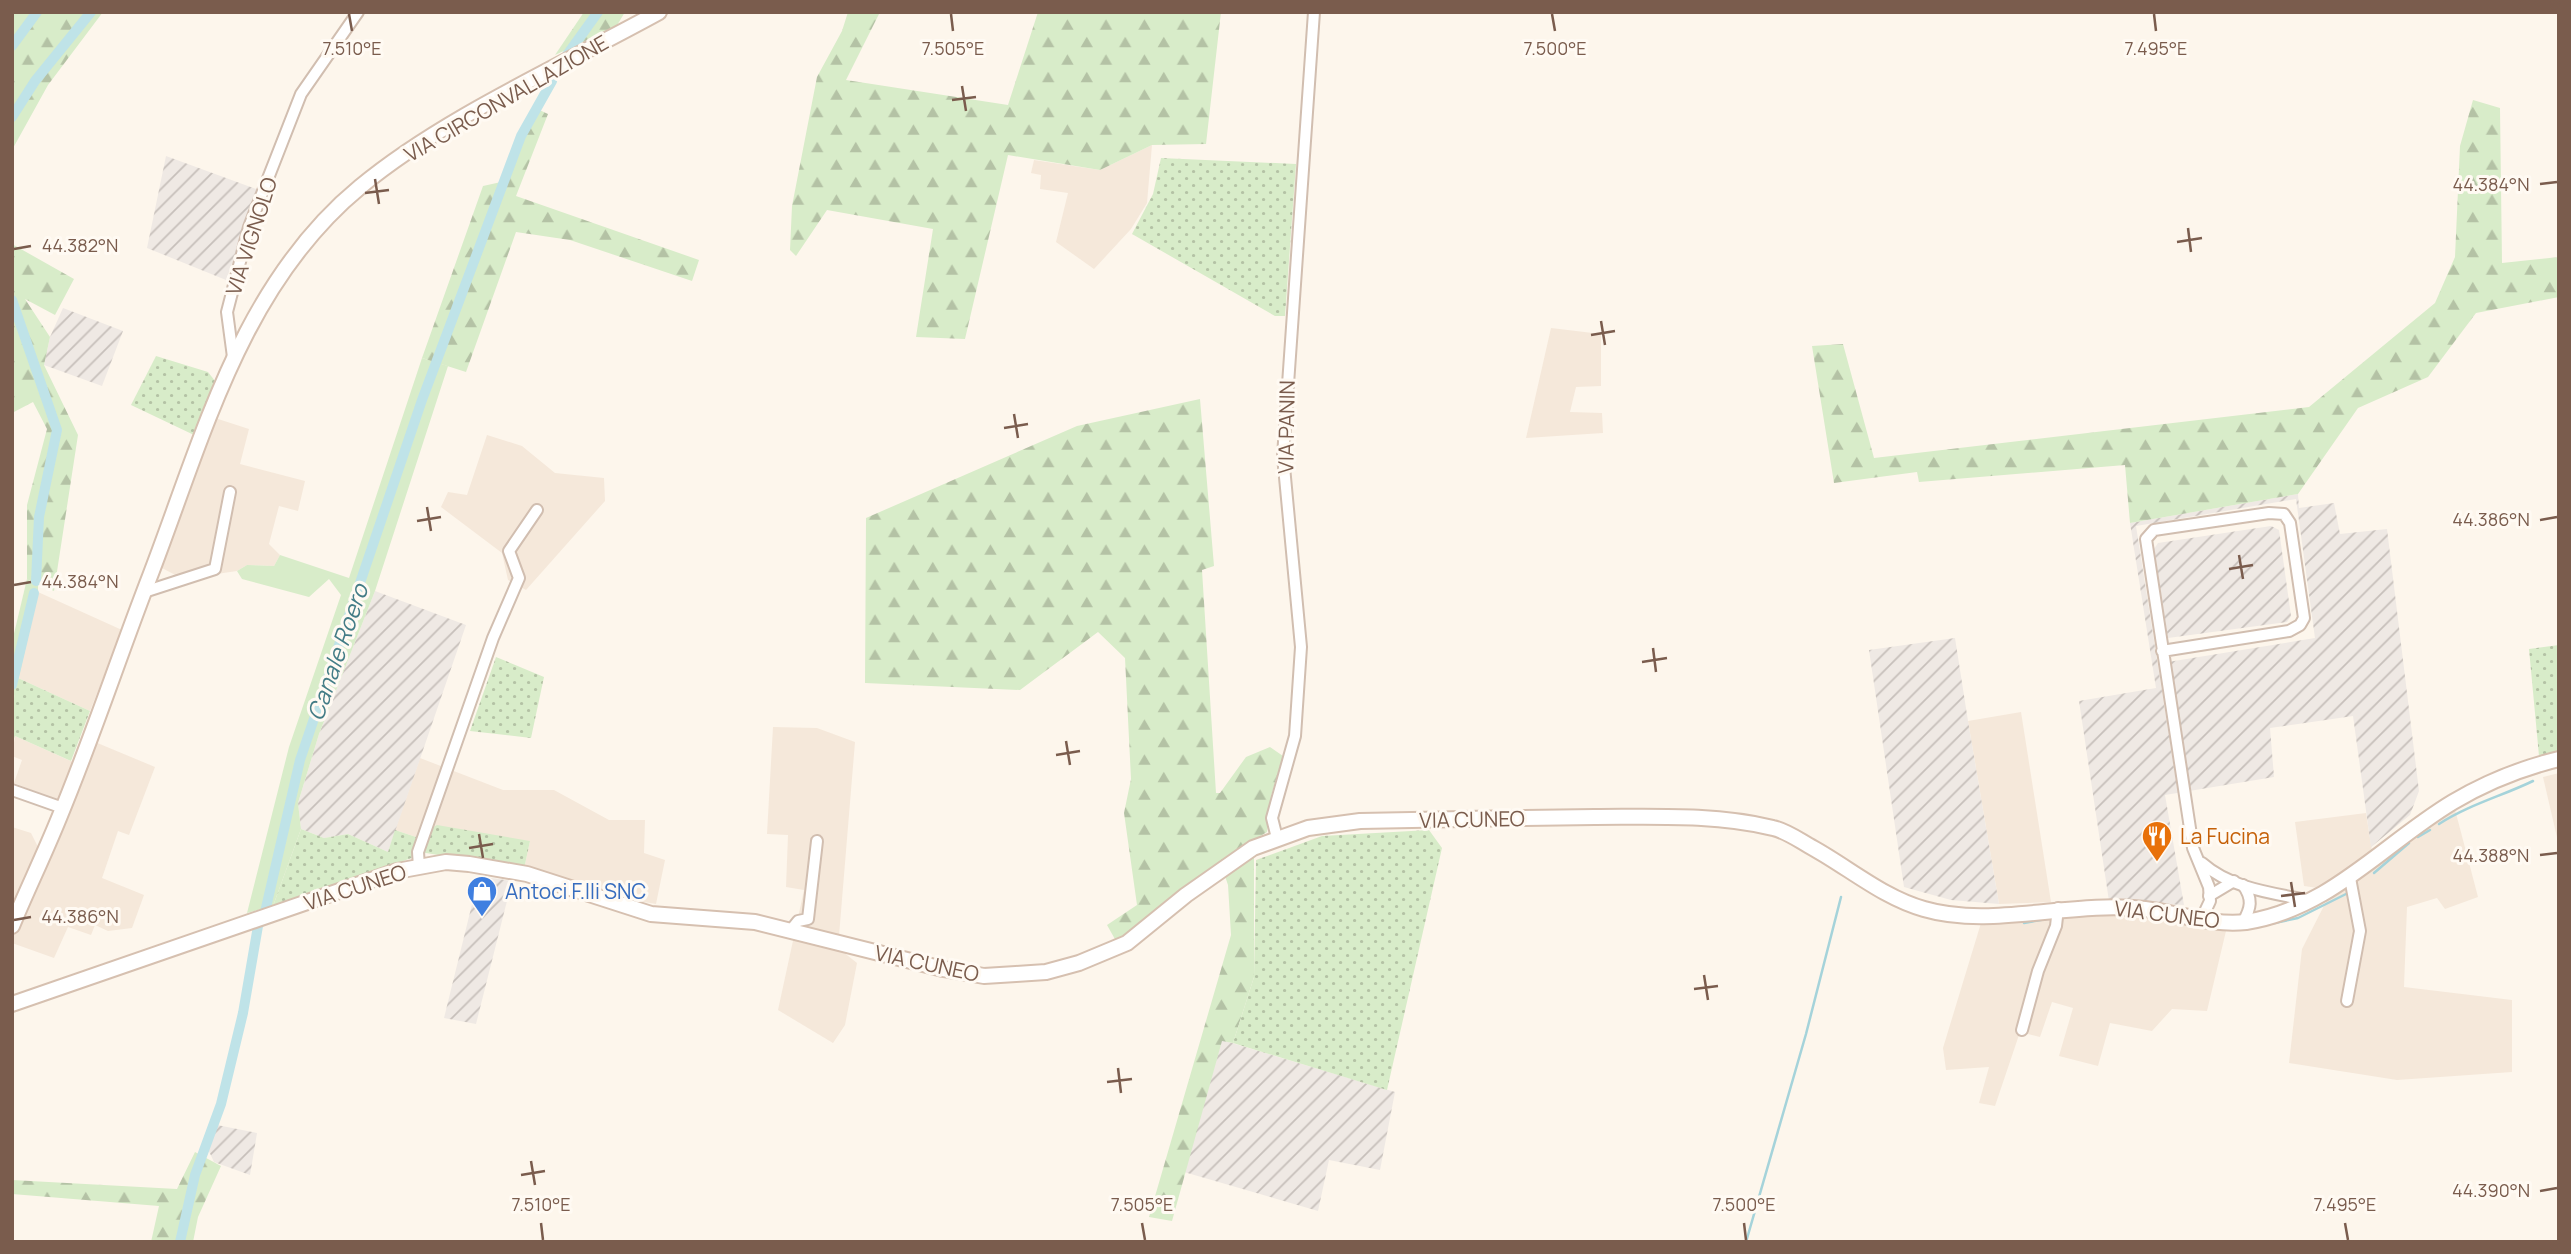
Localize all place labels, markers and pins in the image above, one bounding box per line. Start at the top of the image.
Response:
restaurant icon: La Fucina [2140,819,2174,863]
place label: La Fucina [2180,822,2270,850]
shop icon: Antoci F.lli SNC [465,874,499,918]
place label: Antoci F.lli SNC [505,877,646,905]

